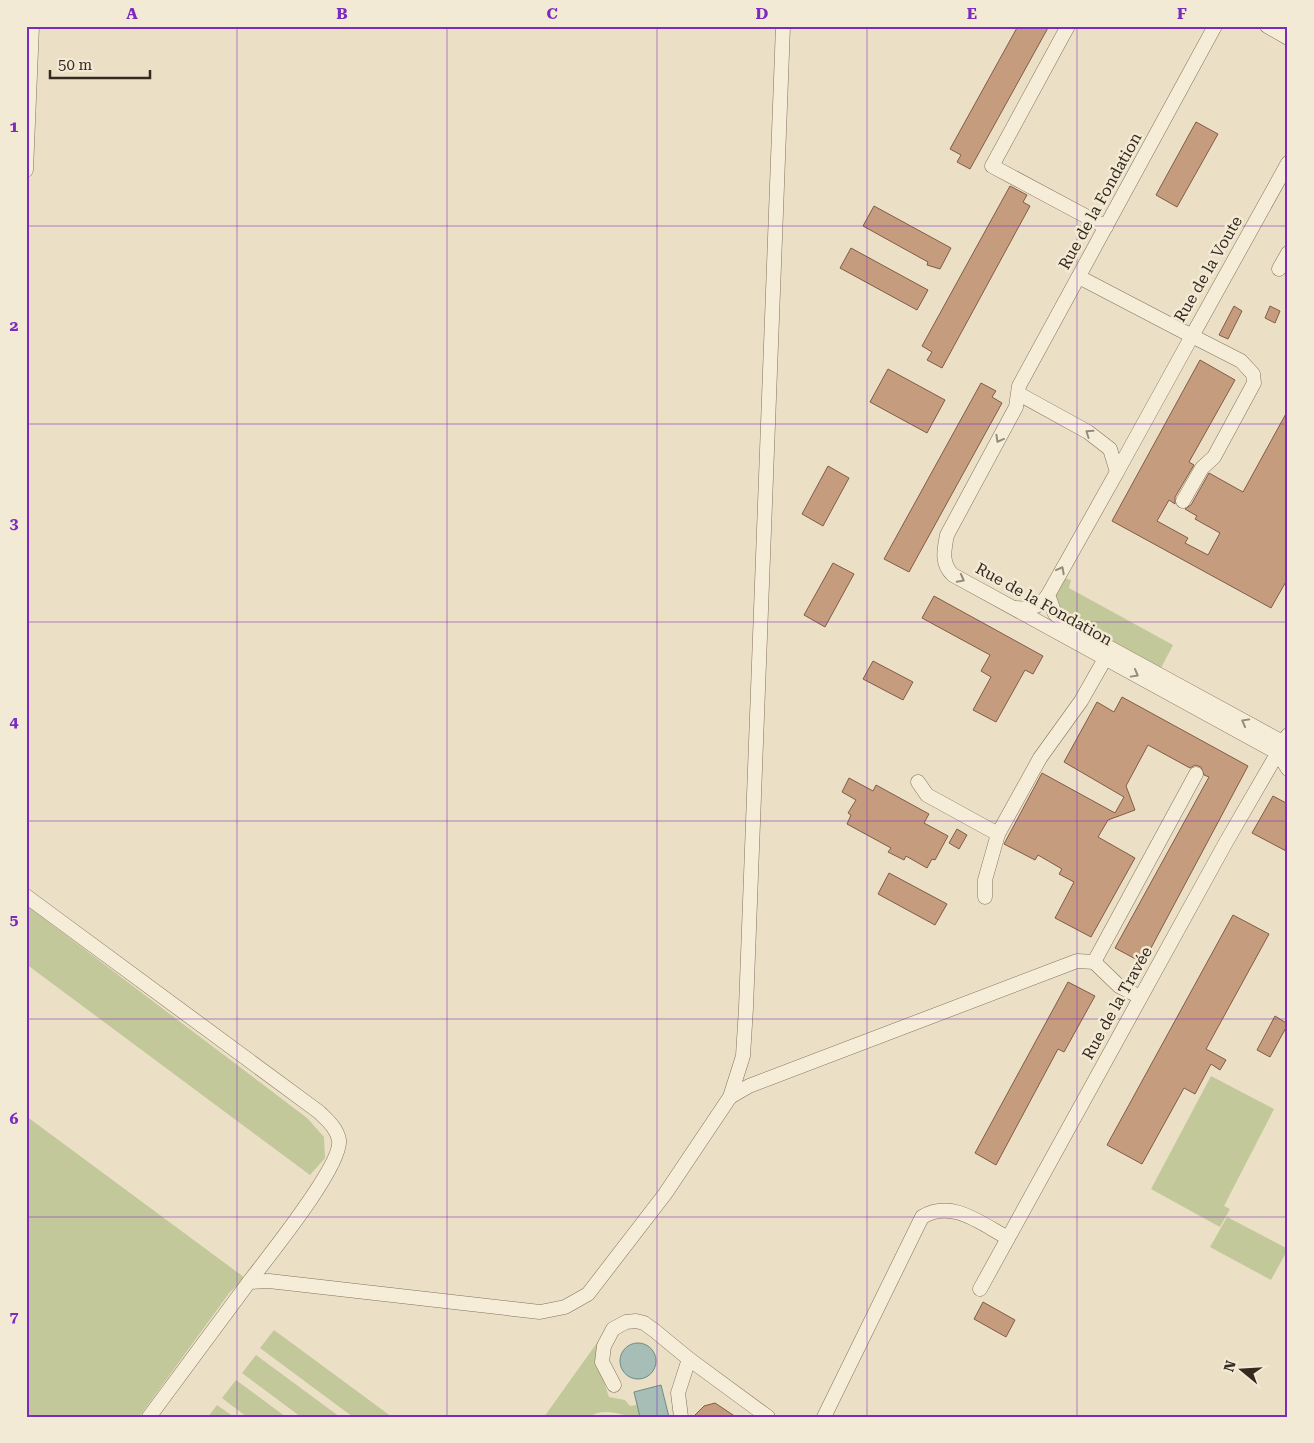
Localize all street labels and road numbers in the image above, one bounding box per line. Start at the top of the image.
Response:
street label: Rue de la Fondation [1055,129,1145,273]
street label: Rue de la Voute [1170,213,1246,325]
street label: Rue de la Fondation [972,559,1116,649]
street label: Rue de la Travée [1078,943,1156,1063]

